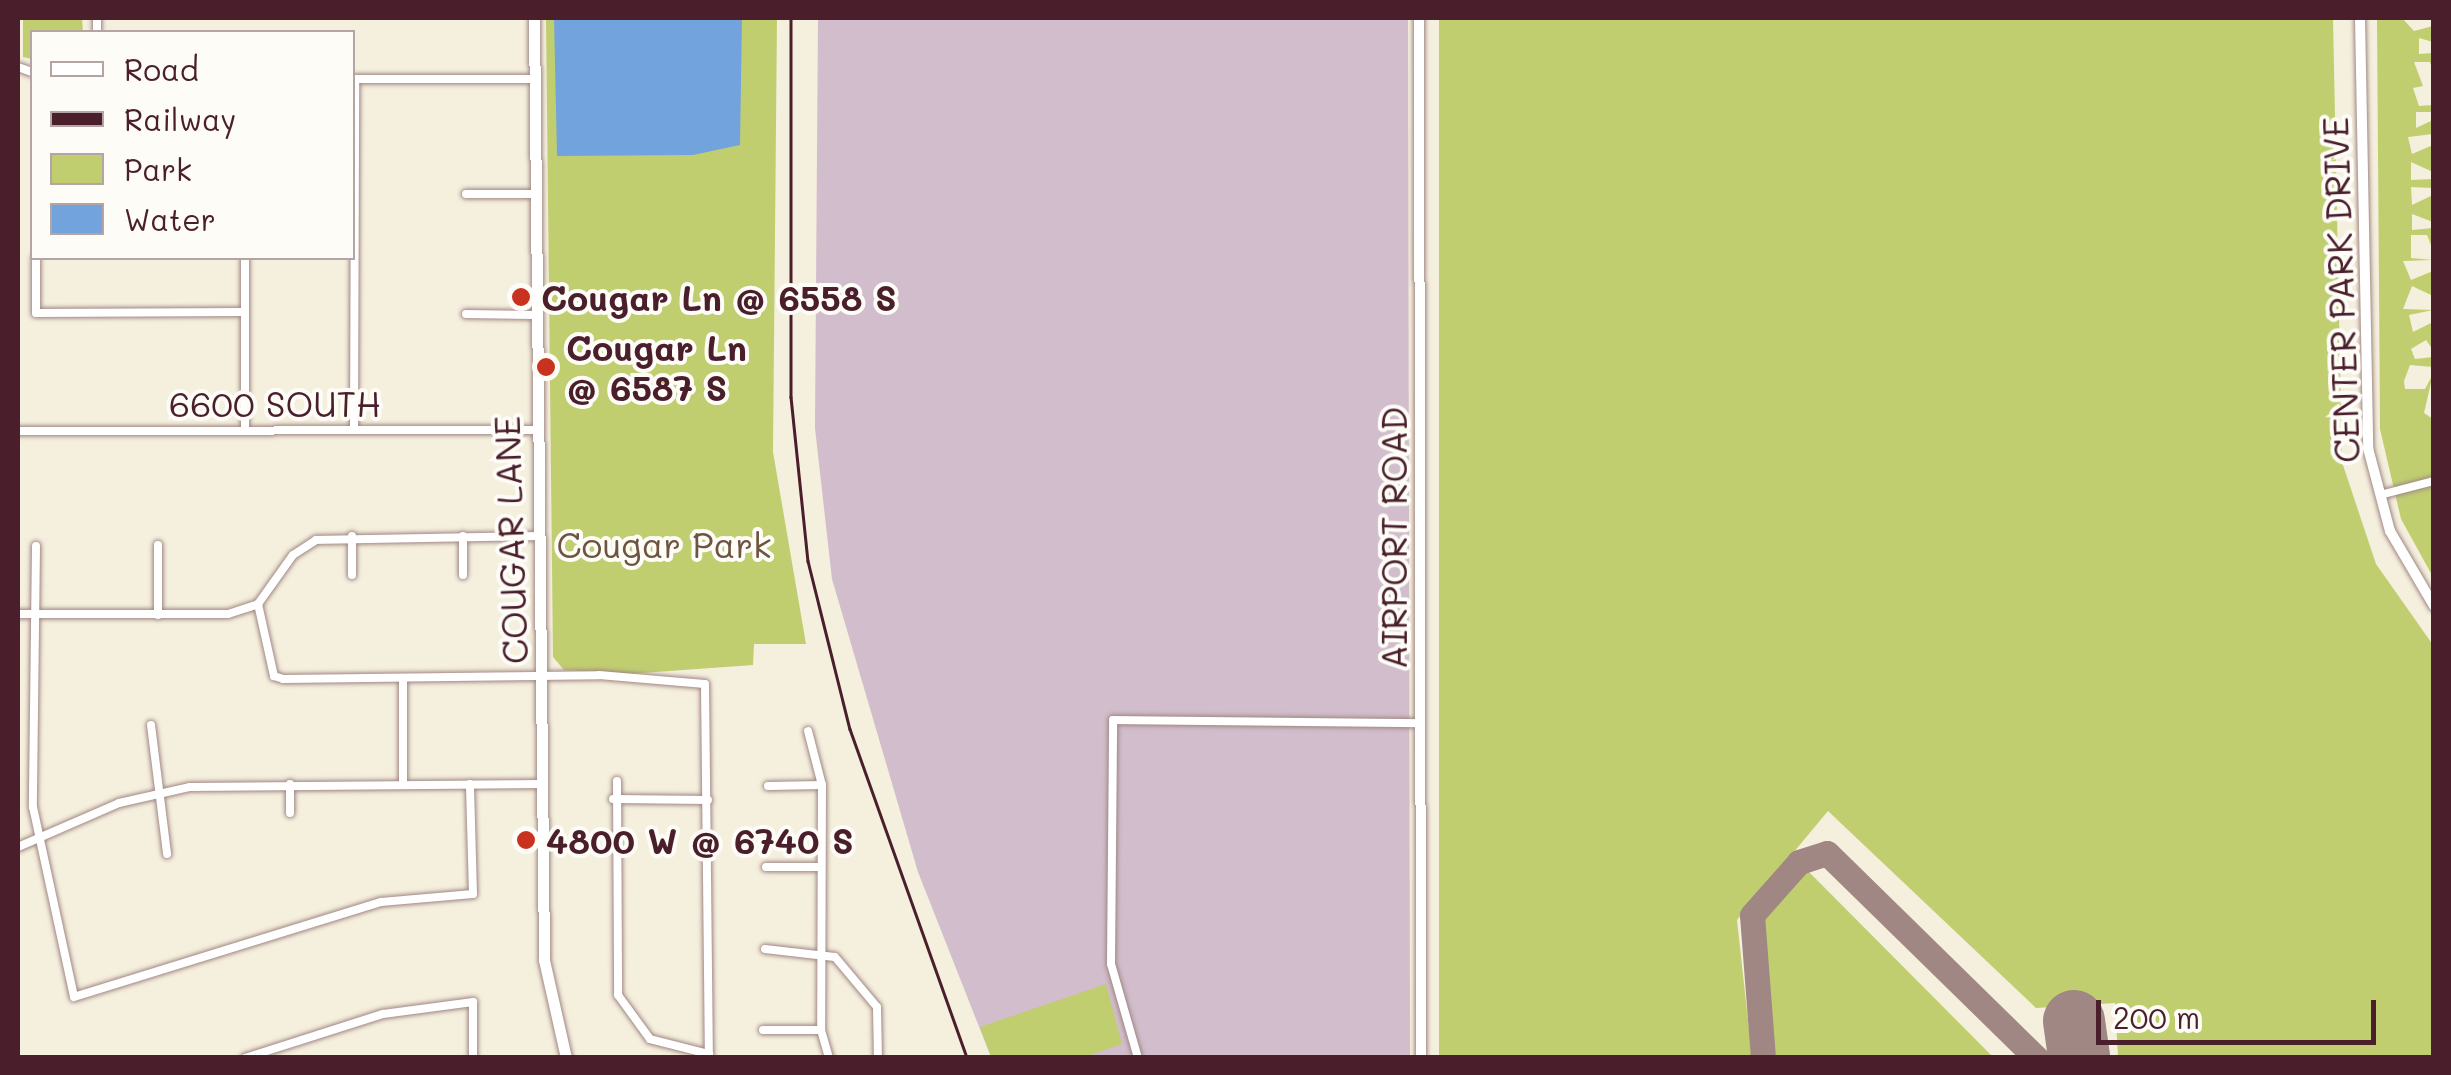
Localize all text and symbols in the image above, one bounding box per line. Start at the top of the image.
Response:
legend [30,30,355,260]
text: Road [124,49,199,89]
text: Railway [124,99,236,139]
street label: CENTER PARK DRIVE [2313,116,2367,464]
text: Park [124,149,192,189]
text: Water [124,199,216,239]
place label: Cougar Ln @ 6558 S [541,276,897,318]
marker: Cougar Ln @ 6558 S [510,286,532,308]
place label: Cougar Ln @ 6587 S [566,326,747,408]
marker: Cougar Ln @ 6587 S [535,356,557,378]
street label: 6600 SOUTH [169,382,381,424]
street label: AIRPORT ROAD [1372,407,1414,669]
street label: COUGAR LANE [485,415,535,665]
park label: Cougar Park [556,523,772,565]
place label: 4800 W @ 6740 S [546,819,854,861]
marker: 4800 W @ 6740 S [515,829,537,851]
scale bar [2101,980,2381,1042]
text: 200 m [2113,997,2200,1037]

